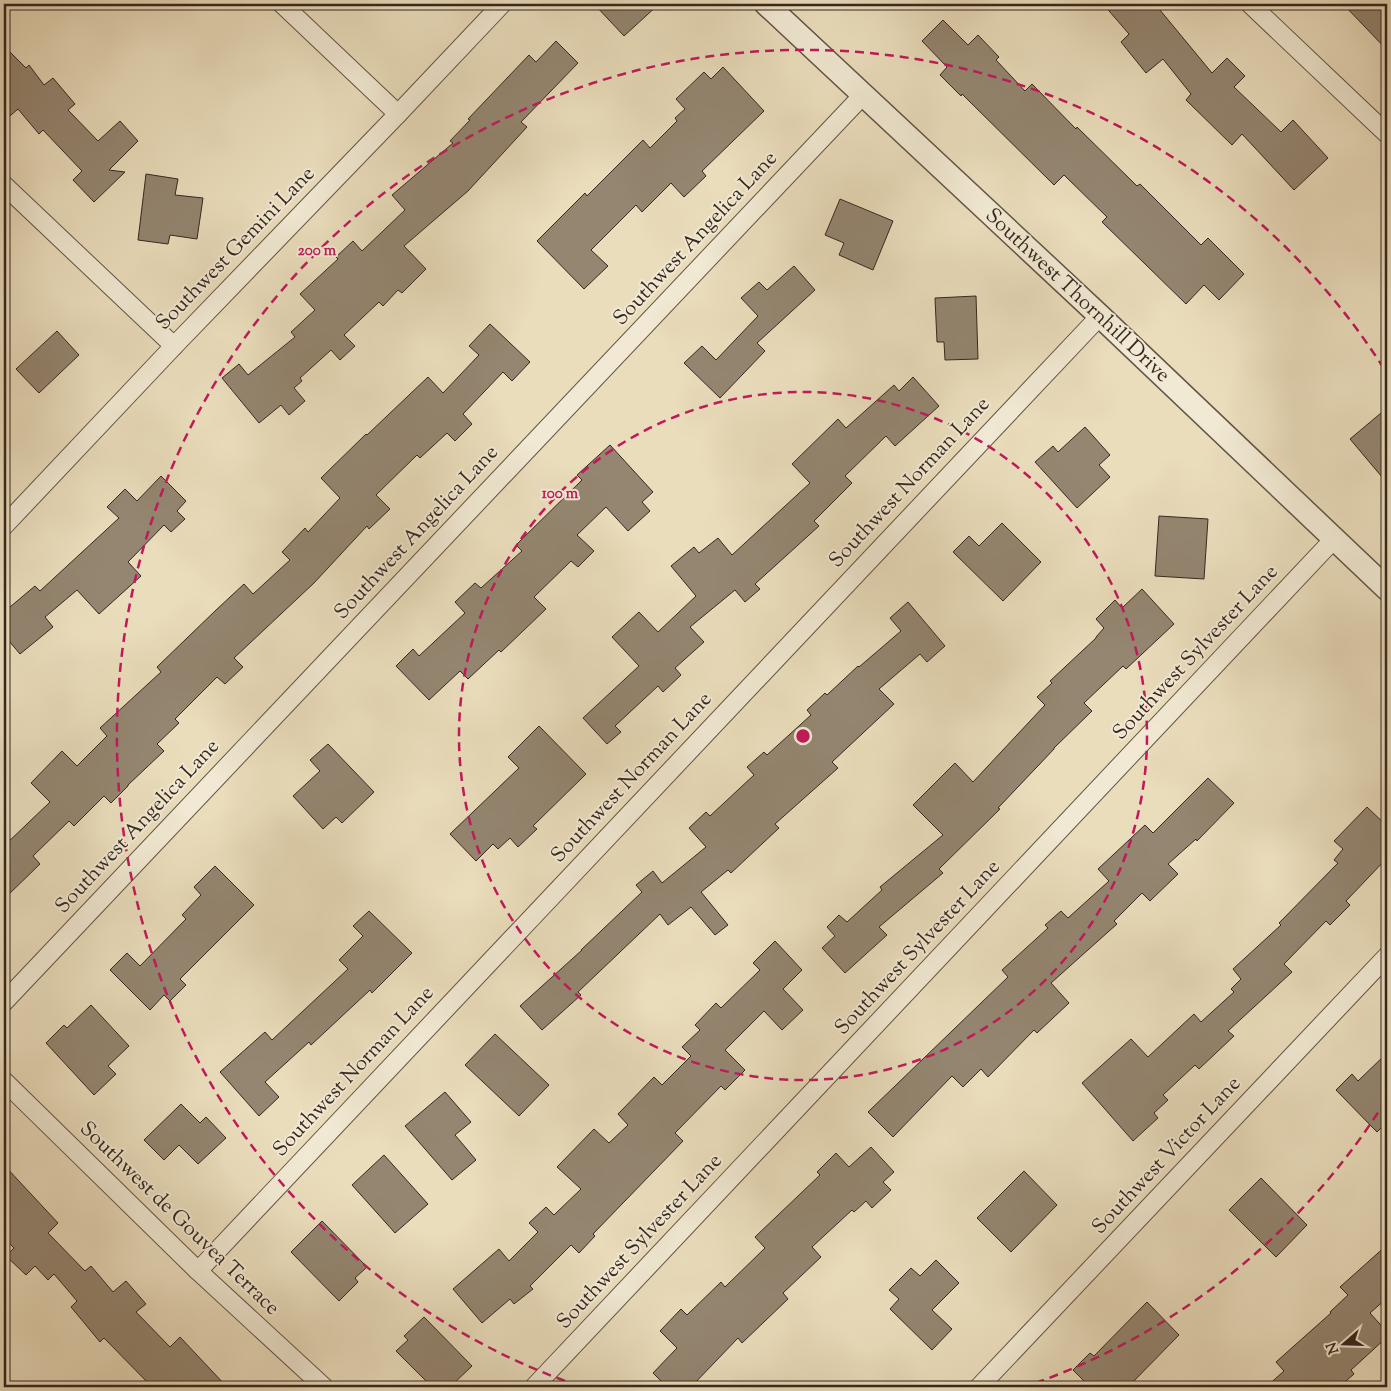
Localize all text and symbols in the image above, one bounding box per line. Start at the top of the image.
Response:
street label: Southwest Angelica Lane [607,145,785,333]
street label: Southwest Gemini Lane [150,160,322,338]
street label: Southwest Thornhill Drive [978,202,1176,390]
text: 200 m [298,241,337,262]
street label: Southwest Norman Lane [823,391,997,575]
street label: Southwest Angelica Lane [328,439,506,627]
text: 100 m [542,484,579,505]
street label: Southwest Sylvester Lane [1106,558,1286,748]
street label: Southwest Norman Lane [545,686,719,870]
centre of rings [794,727,812,745]
street label: Southwest Angelica Lane [49,733,227,921]
street label: Southwest Sylvester Lane [828,853,1008,1043]
street label: Southwest Norman Lane [267,980,441,1164]
street label: Southwest Victor Lane [1086,1070,1248,1242]
street label: Southwest de Gouvea Terrace [72,1115,286,1323]
street label: Southwest Sylvester Lane [550,1147,730,1337]
north arrow [1318,1318,1368,1368]
text: N [1322,1339,1345,1356]

